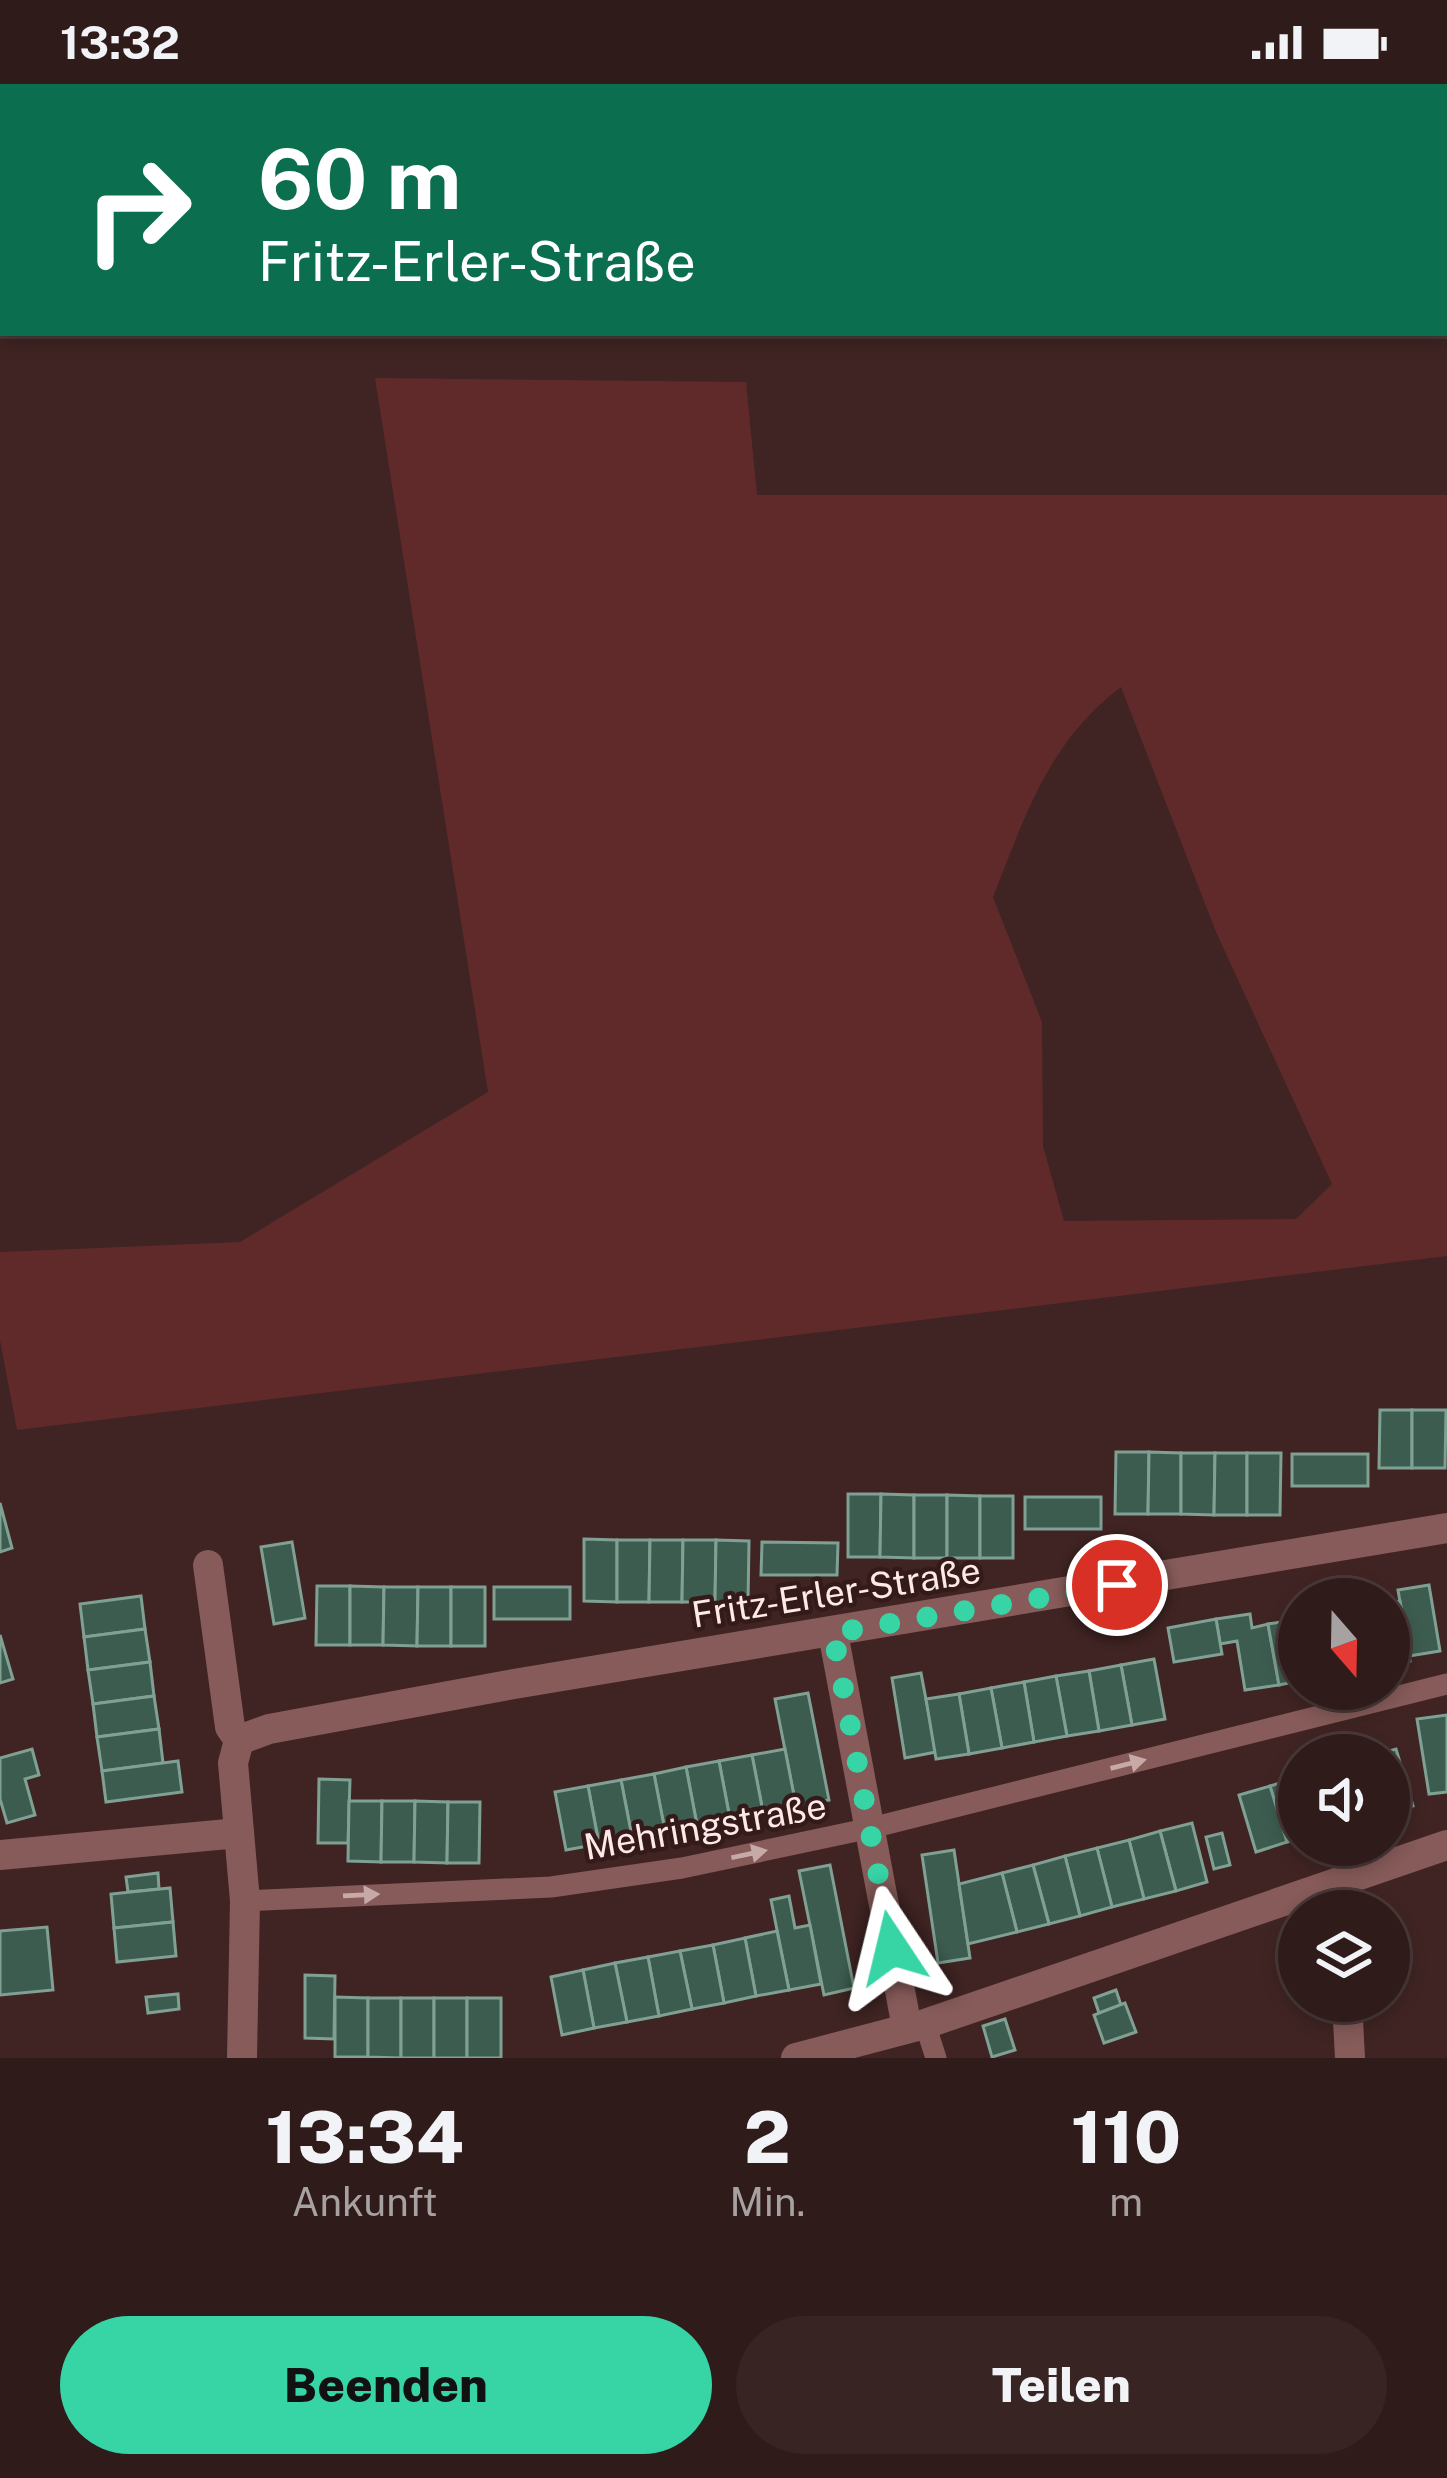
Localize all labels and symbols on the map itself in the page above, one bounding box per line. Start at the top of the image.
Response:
pin [1066,1534,1168,1636]
street label: Fritz-Erler-Straße [689,1548,983,1636]
north arrow [1278,1578,1410,1710]
one-way arrow [1109,1753,1146,1772]
street label: Mehringstraße [581,1784,829,1868]
one-way arrow [730,1844,768,1863]
one-way arrow [343,1885,381,1904]
position arrow [829,1885,955,2011]

